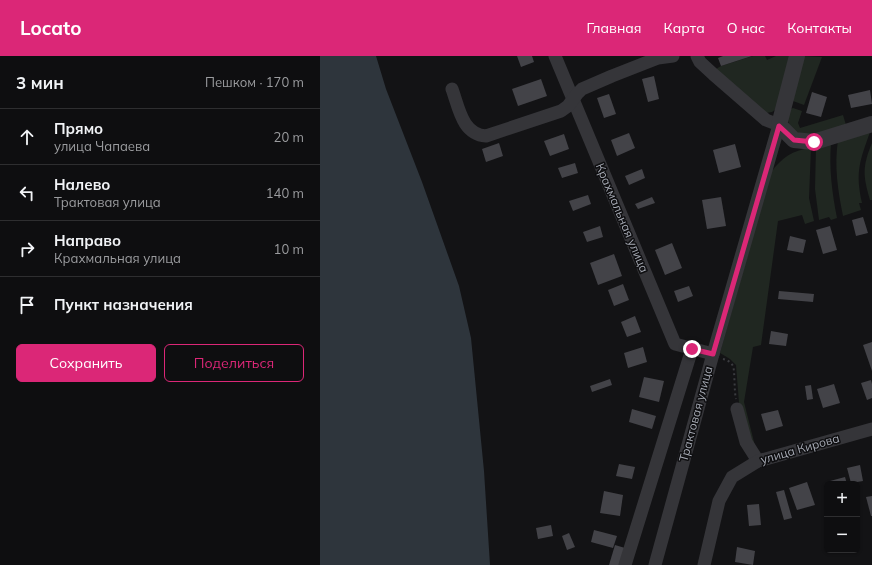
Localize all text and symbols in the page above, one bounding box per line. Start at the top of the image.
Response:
text: Locato [20,16,81,40]
text: Главная [587,19,642,37]
text: Карта [664,19,705,37]
text: О нас [727,19,765,37]
text: Контакты [787,19,852,37]
text: 3 мин [16,72,64,93]
text: Пешком · 170 m [205,74,304,90]
text: Прямо [54,119,103,138]
icon: ahead [16,126,38,148]
text: 20 m [274,129,304,145]
route start [805,133,823,151]
text: улица Чапаева [54,138,150,154]
street label: Крахмальная улица [593,161,652,275]
text: Налево [54,175,110,194]
icon: left [16,182,38,204]
text: 140 m [266,185,304,201]
text: Трактовая улица [54,194,161,210]
text: Направо [54,231,121,250]
icon: right [16,238,38,260]
text: 10 m [274,241,304,257]
text: Крахмальная улица [54,250,181,266]
icon: arrive [16,294,38,316]
text: Пункт назначения [54,295,193,314]
route end [683,340,701,358]
button: Сохранить [16,344,156,382]
button: Поделиться [164,344,304,382]
street label: Трактовая улица [676,364,716,463]
street label: улица Кирова [759,430,841,467]
map controls [824,481,860,553]
button: + [824,481,860,517]
button: − [824,517,860,553]

